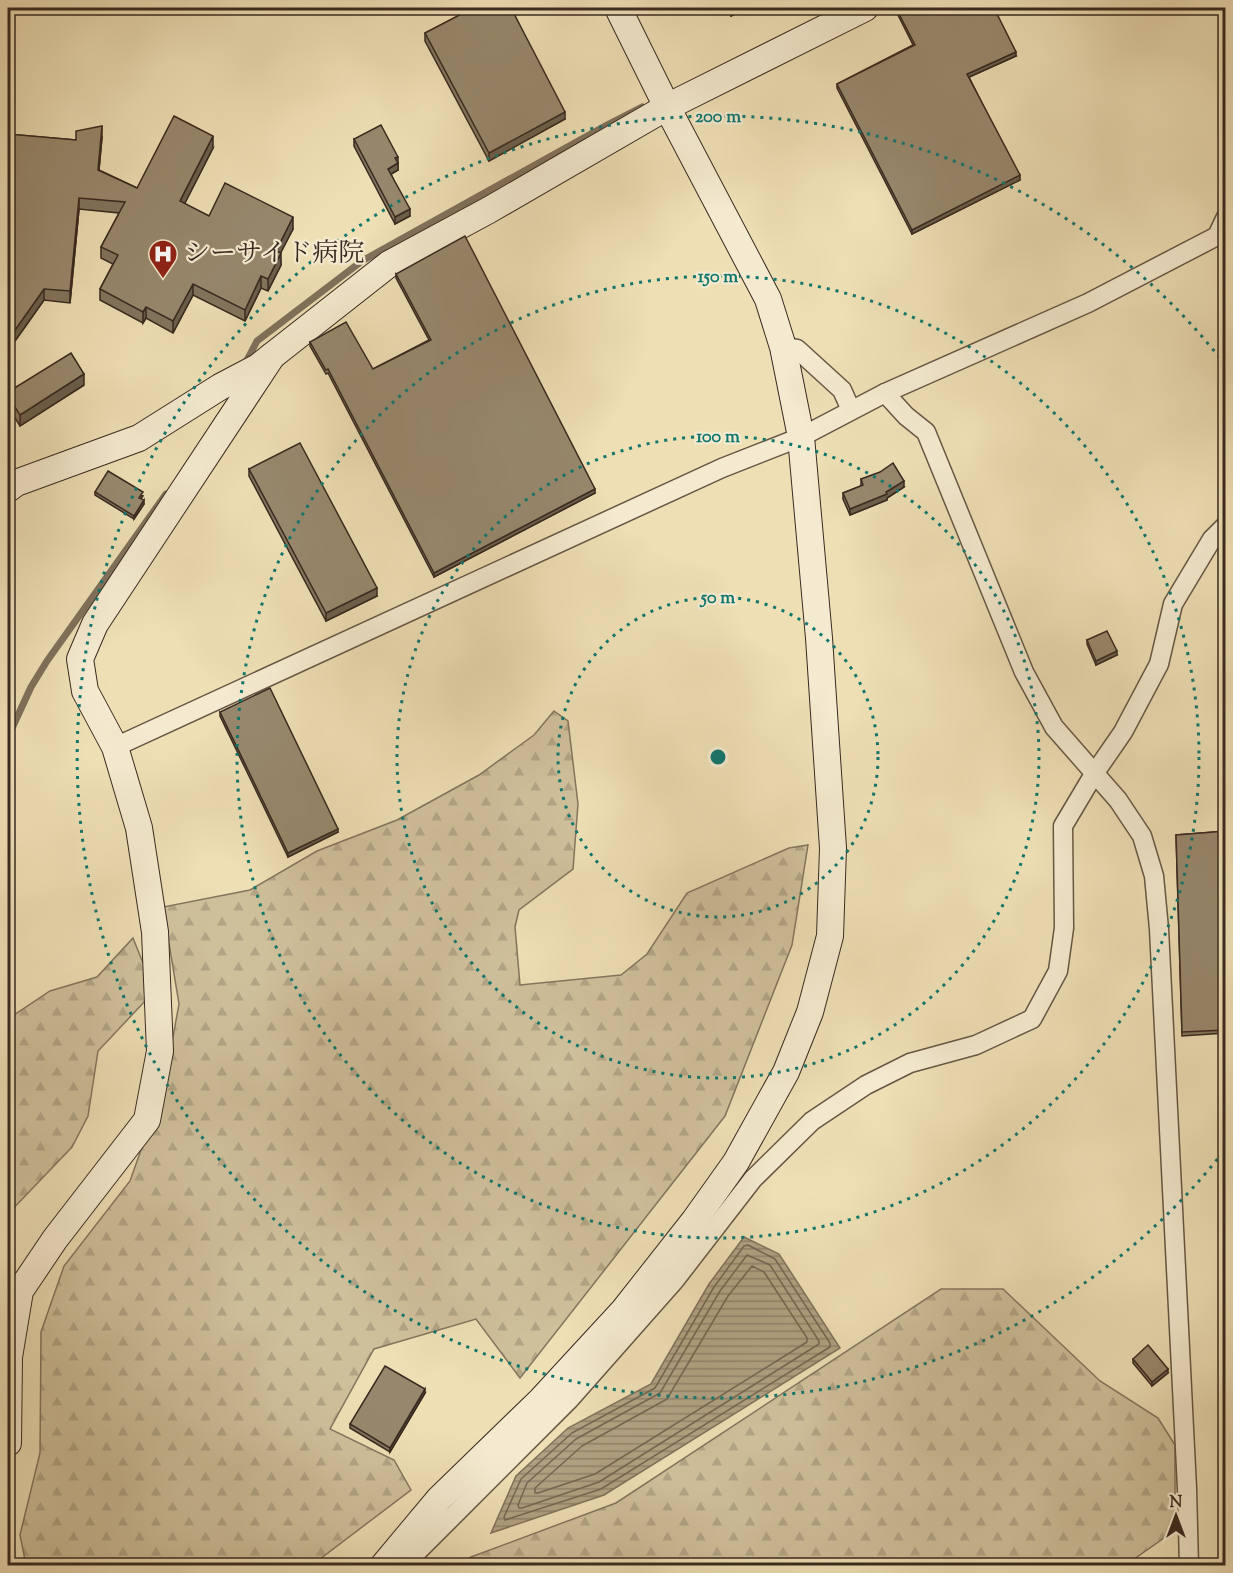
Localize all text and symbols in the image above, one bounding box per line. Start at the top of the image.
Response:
text: 200 m [695,105,741,131]
place label: シーサイド病院 [184,236,364,273]
hospital icon: シーサイド病院 [147,238,179,280]
text: 150 m [698,265,738,291]
text: 100 m [696,425,740,451]
text: 50 m [699,586,735,612]
centre of rings [708,747,728,767]
north arrow [1146,1486,1206,1546]
text: N [1170,1492,1183,1515]

